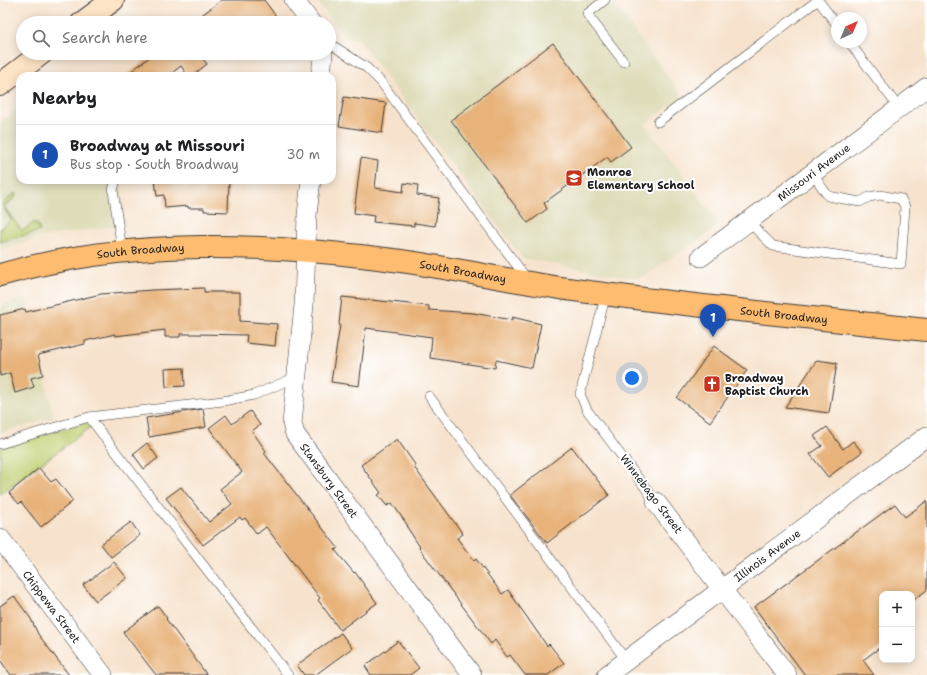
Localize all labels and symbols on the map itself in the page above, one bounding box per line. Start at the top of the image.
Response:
north arrow [831,12,867,48]
street label: Missouri Avenue [774,140,853,205]
place label: Monroe Elementary School [587,165,695,193]
school or university icon: Monroe Elementary School [564,168,584,188]
street label: South Broadway [96,240,185,262]
street label: South Broadway [418,256,508,286]
street label: South Broadway [739,303,828,327]
pin: 1 [700,304,726,337]
your location [622,368,642,388]
place label: Broadway Baptist Church [725,371,809,399]
church icon: Broadway Baptist Church [702,374,722,394]
street label: Stansbury Street [297,440,362,521]
street label: Winnebago Street [616,451,686,537]
street label: Illinois Avenue [731,525,804,585]
street label: Chippewa Street [19,567,84,646]

